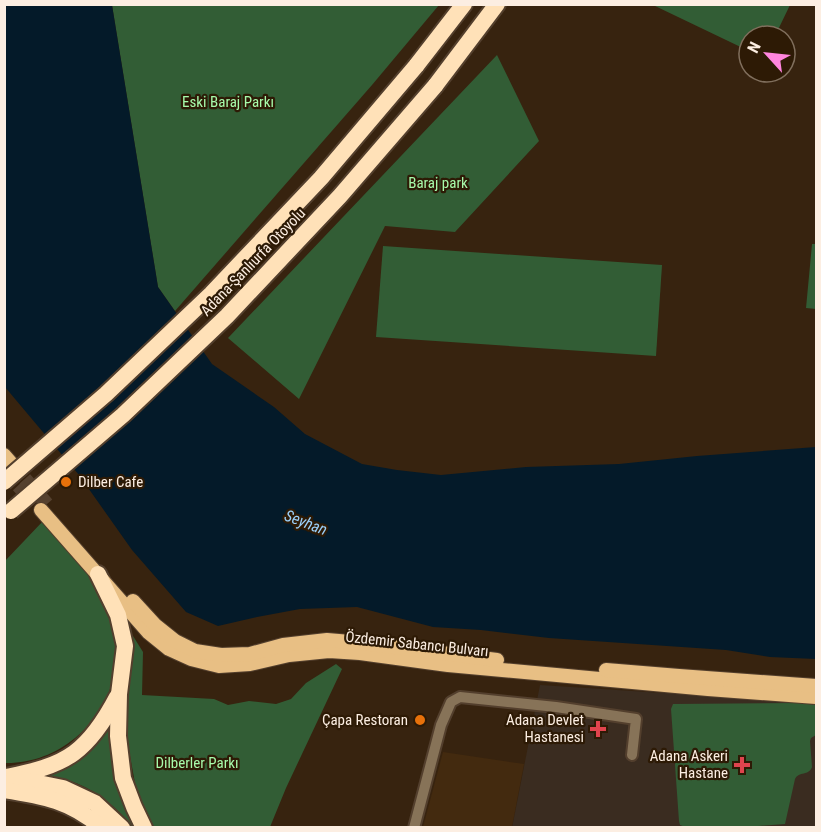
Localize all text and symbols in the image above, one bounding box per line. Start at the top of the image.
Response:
north arrow [737,24,797,84]
text: N [743,39,765,56]
park label: Eski Baraj Parkı [182,93,274,111]
park label: Baraj park [408,174,468,192]
street label: Adana-Şanlıurfa Otoyolu [197,204,309,320]
place label: Dilber Cafe [78,473,143,491]
marker: Dilber Cafe [59,475,73,489]
water label: Seyhan [282,506,330,539]
street label: Özdemir Sabancı Bulvarı [345,628,489,660]
place label: Çapa Restoran [322,711,408,729]
place label: Adana Devlet Hastanesi [506,711,584,746]
marker: Çapa Restoran [413,713,427,727]
marker: Adana Devlet Hastanesi [589,720,607,738]
place label: Adana Askeri Hastane [650,747,728,782]
park label: Dilberler Parkı [155,754,239,772]
marker: Adana Askeri Hastane [733,756,751,774]

